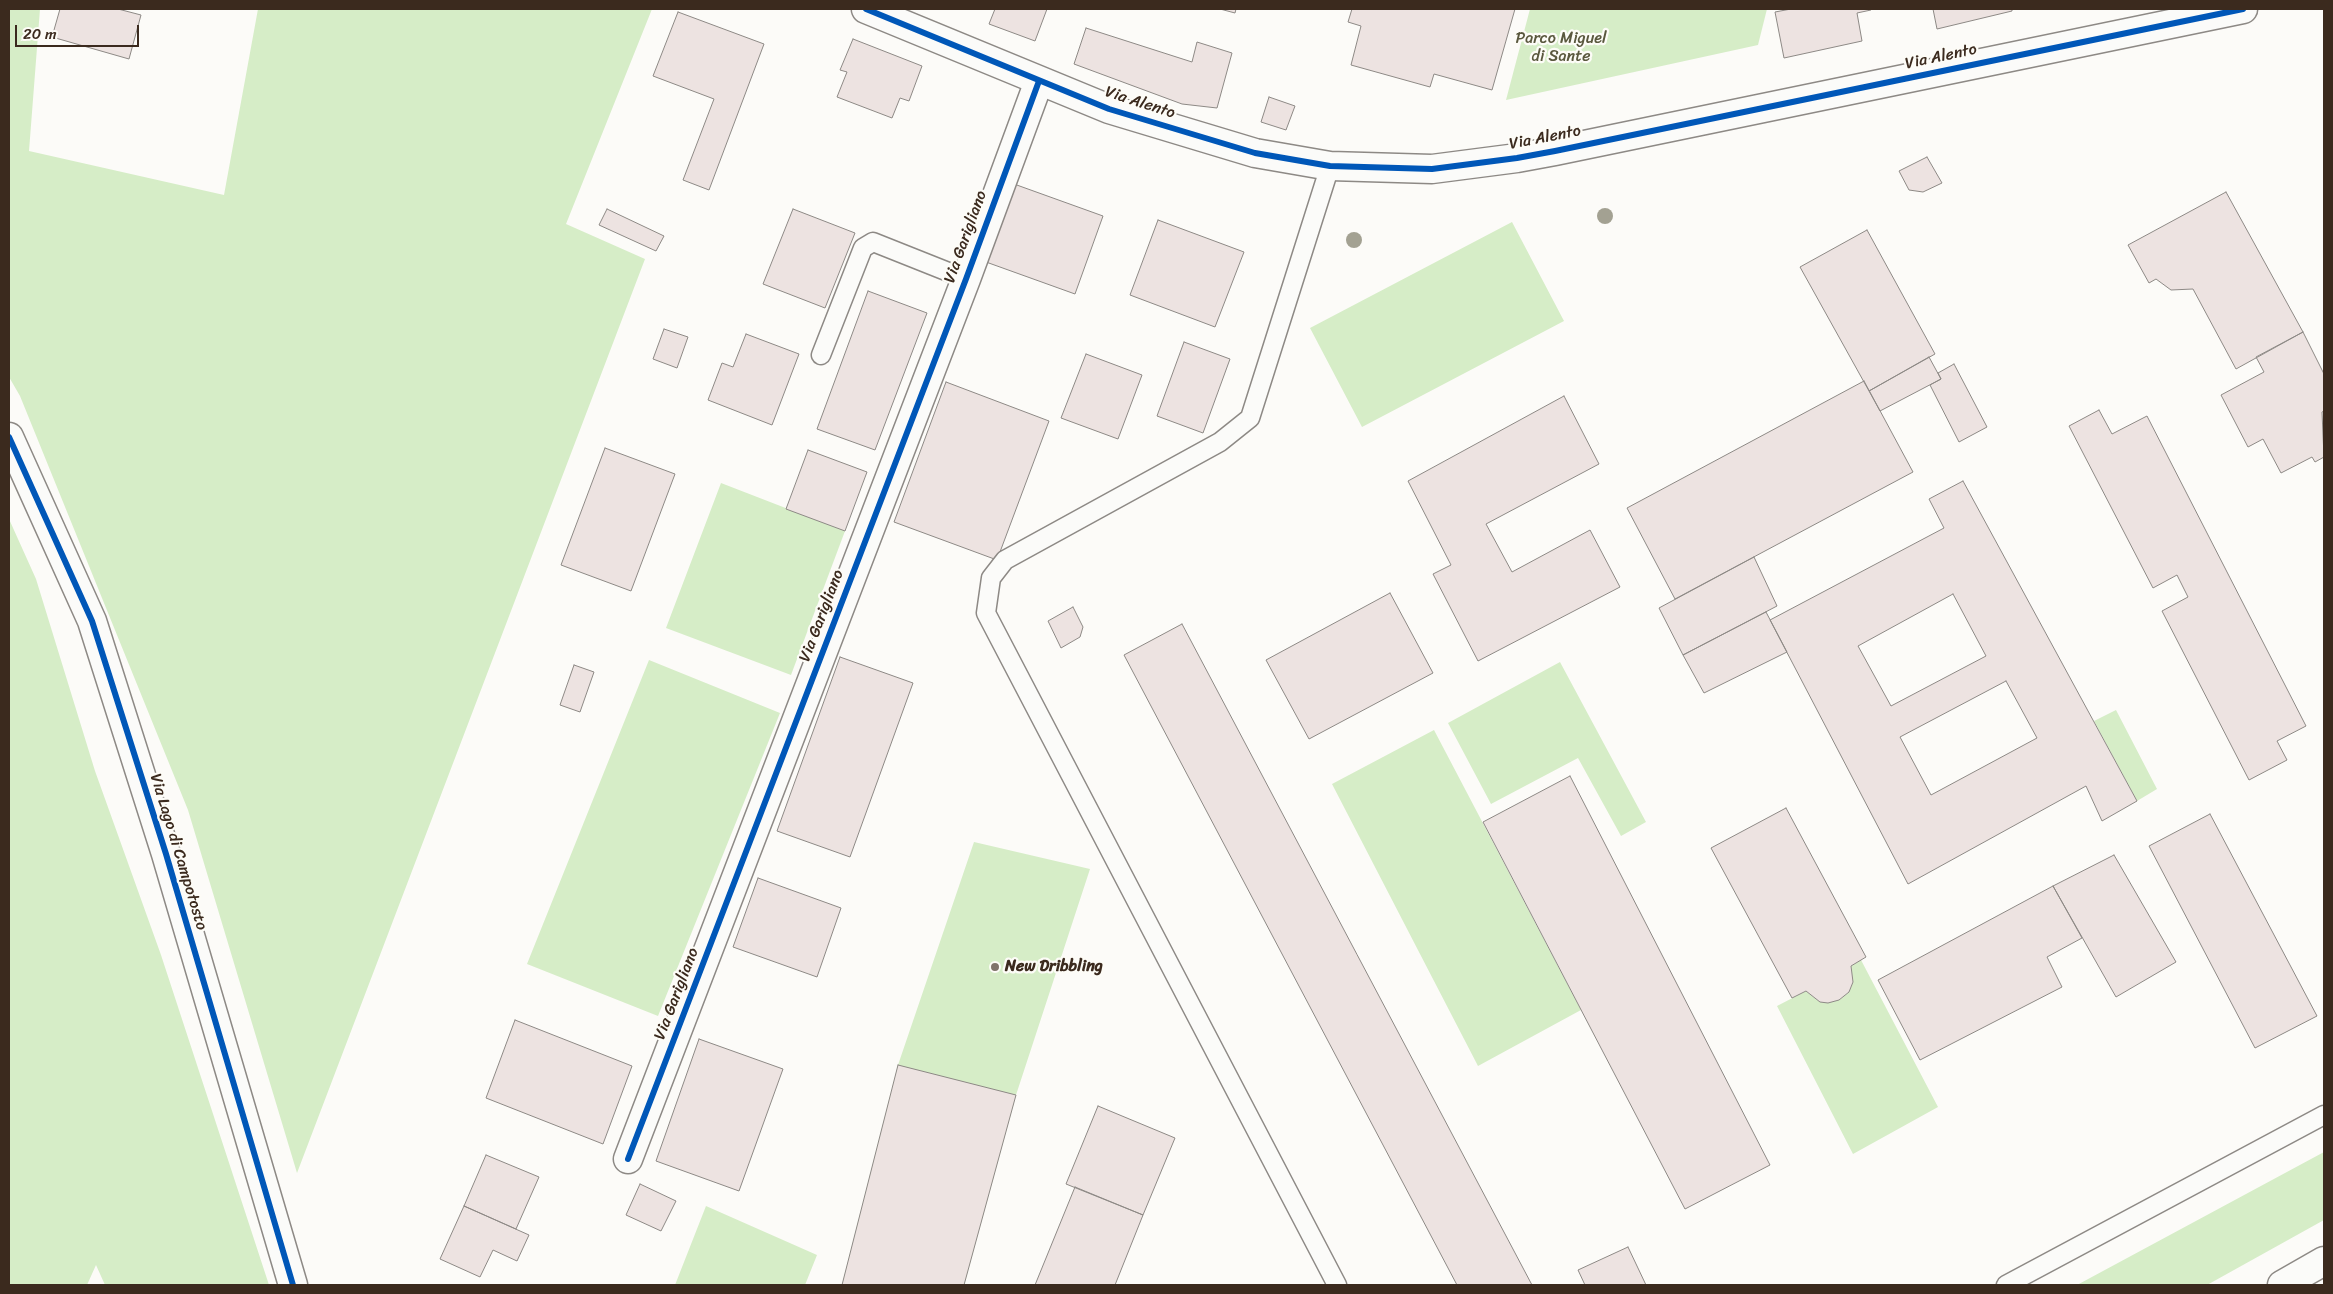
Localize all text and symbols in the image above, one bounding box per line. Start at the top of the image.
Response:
scale bar [18,15,141,47]
text: 20 m [23,21,57,47]
park label: Parco Miguel di Sante [1516,29,1606,67]
street label: Via Alento [1904,40,1978,74]
street label: Via Alento [1103,83,1177,123]
street label: Via Alento [1508,122,1582,154]
street label: Via Garigliano [940,188,992,286]
street label: Via Garigliano [796,567,848,665]
street label: Via Lago di Campotosto [145,771,211,933]
street label: Via Garigliano [651,945,703,1043]
place label: New Dribbling [1005,957,1103,977]
marker: New Dribbling [989,961,1001,973]

